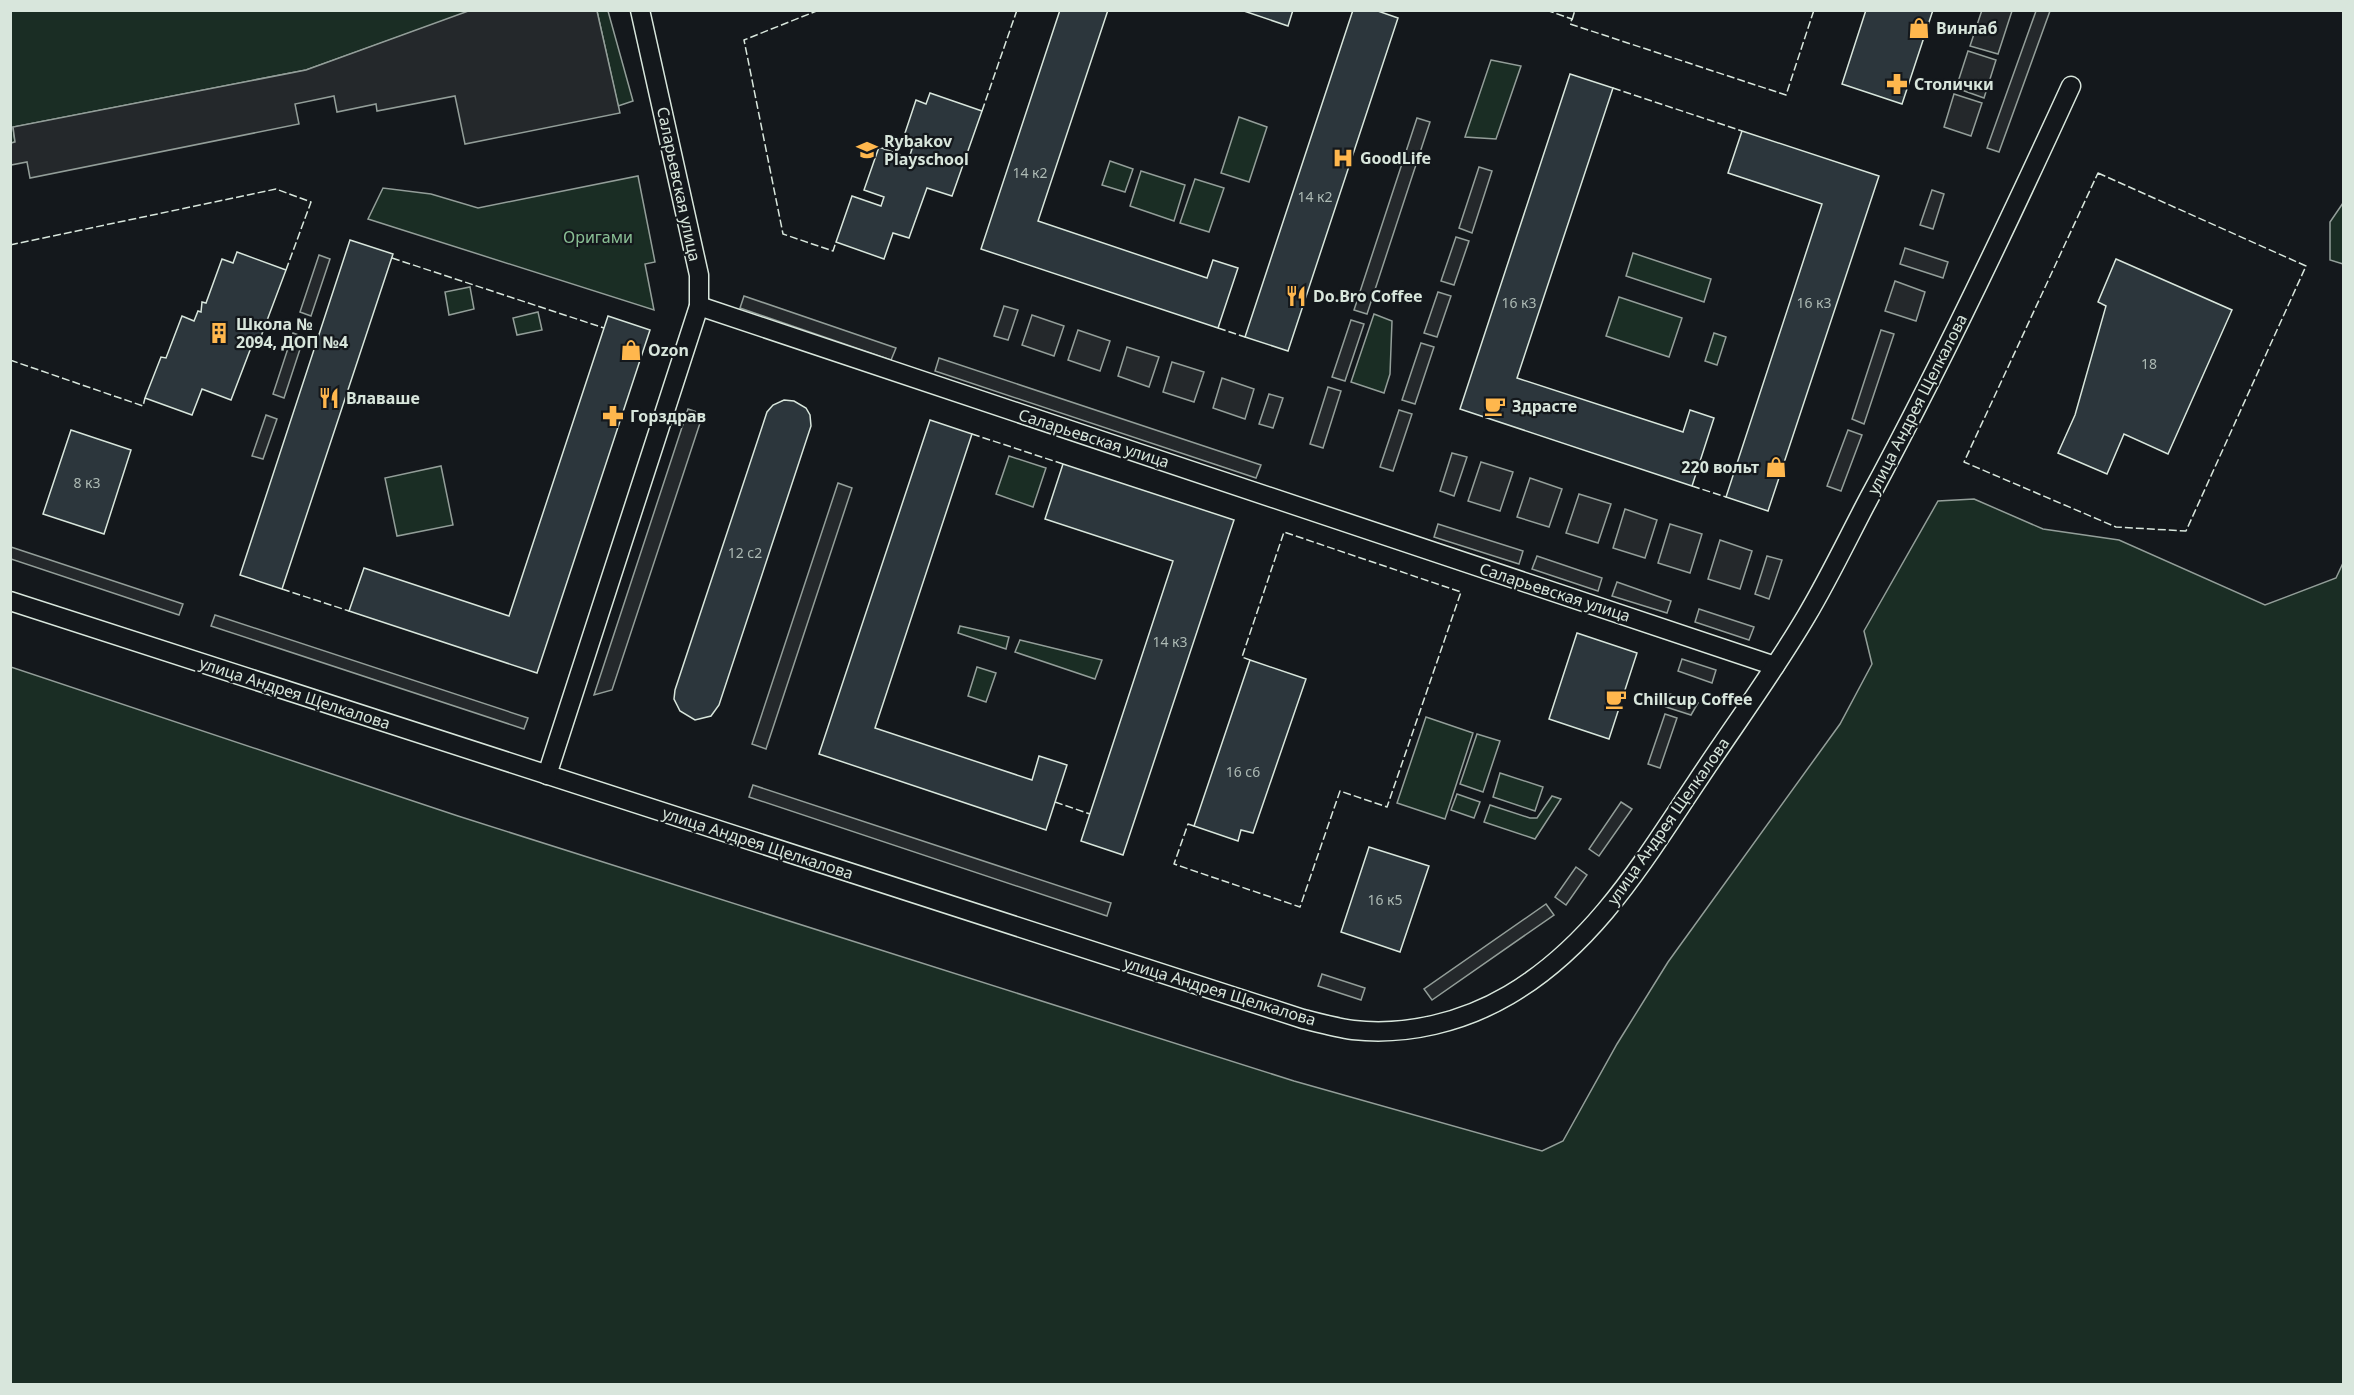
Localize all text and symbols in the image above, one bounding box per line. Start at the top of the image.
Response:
shop icon: Винлаб [1907,16,1931,40]
place label: Винлаб [1936,17,1997,39]
pharmacy icon: Столички [1885,72,1909,96]
place label: Столички [1914,73,1994,95]
street label: Саларьевская улица [652,105,706,263]
place label: Rybakov Playschool [884,130,969,170]
school or university icon: Rybakov Playschool [855,138,879,162]
hospital icon: GoodLife [1331,146,1355,170]
place label: GoodLife [1360,147,1431,169]
house number: 14 к2 [1012,163,1048,182]
house number: 14 к2 [1297,187,1333,206]
park label: Оригами [563,226,633,248]
restaurant icon: Do.Bro Coffee [1284,284,1308,308]
place label: Do.Bro Coffee [1313,285,1423,307]
house number: 16 к3 [1501,293,1537,312]
house number: 16 к3 [1796,293,1832,312]
street label: улица Андрея Щелкалова [1862,310,1972,498]
place label: Школа № 2094, ДОП №4 [236,313,348,353]
building icon: Школа № 2094, ДОП №4 [207,321,231,345]
shop icon: Ozon [619,338,643,362]
place label: Ozon [648,339,689,361]
house number: 18 [2141,354,2157,373]
restaurant icon: Влаваше [317,386,341,410]
place label: Влаваше [346,387,420,409]
cafe icon: Здрасте [1483,394,1507,418]
place label: Здрасте [1512,395,1577,417]
street label: Саларьевская улица [1016,403,1172,473]
pharmacy icon: Горздрав [601,404,625,428]
place label: Горздрав [630,405,706,427]
shop icon: 220 вольт [1764,455,1788,479]
place label: 220 вольт [1681,456,1759,478]
house number: 8 к3 [73,473,101,492]
house number: 12 с2 [728,543,762,562]
street label: Саларьевская улица [1477,557,1633,627]
house number: 14 к3 [1152,632,1188,651]
street label: улица Андрея Щелкалова [197,652,393,734]
cafe icon: Chillcup Coffee [1604,687,1628,711]
place label: Chillcup Coffee [1633,688,1753,710]
street label: улица Андрея Щелкалова [1602,733,1734,909]
house number: 16 с6 [1226,762,1260,781]
street label: улица Андрея Щелкалова [660,802,856,884]
house number: 16 к5 [1367,890,1403,909]
street label: улица Андрея Щелкалова [1121,951,1319,1031]

